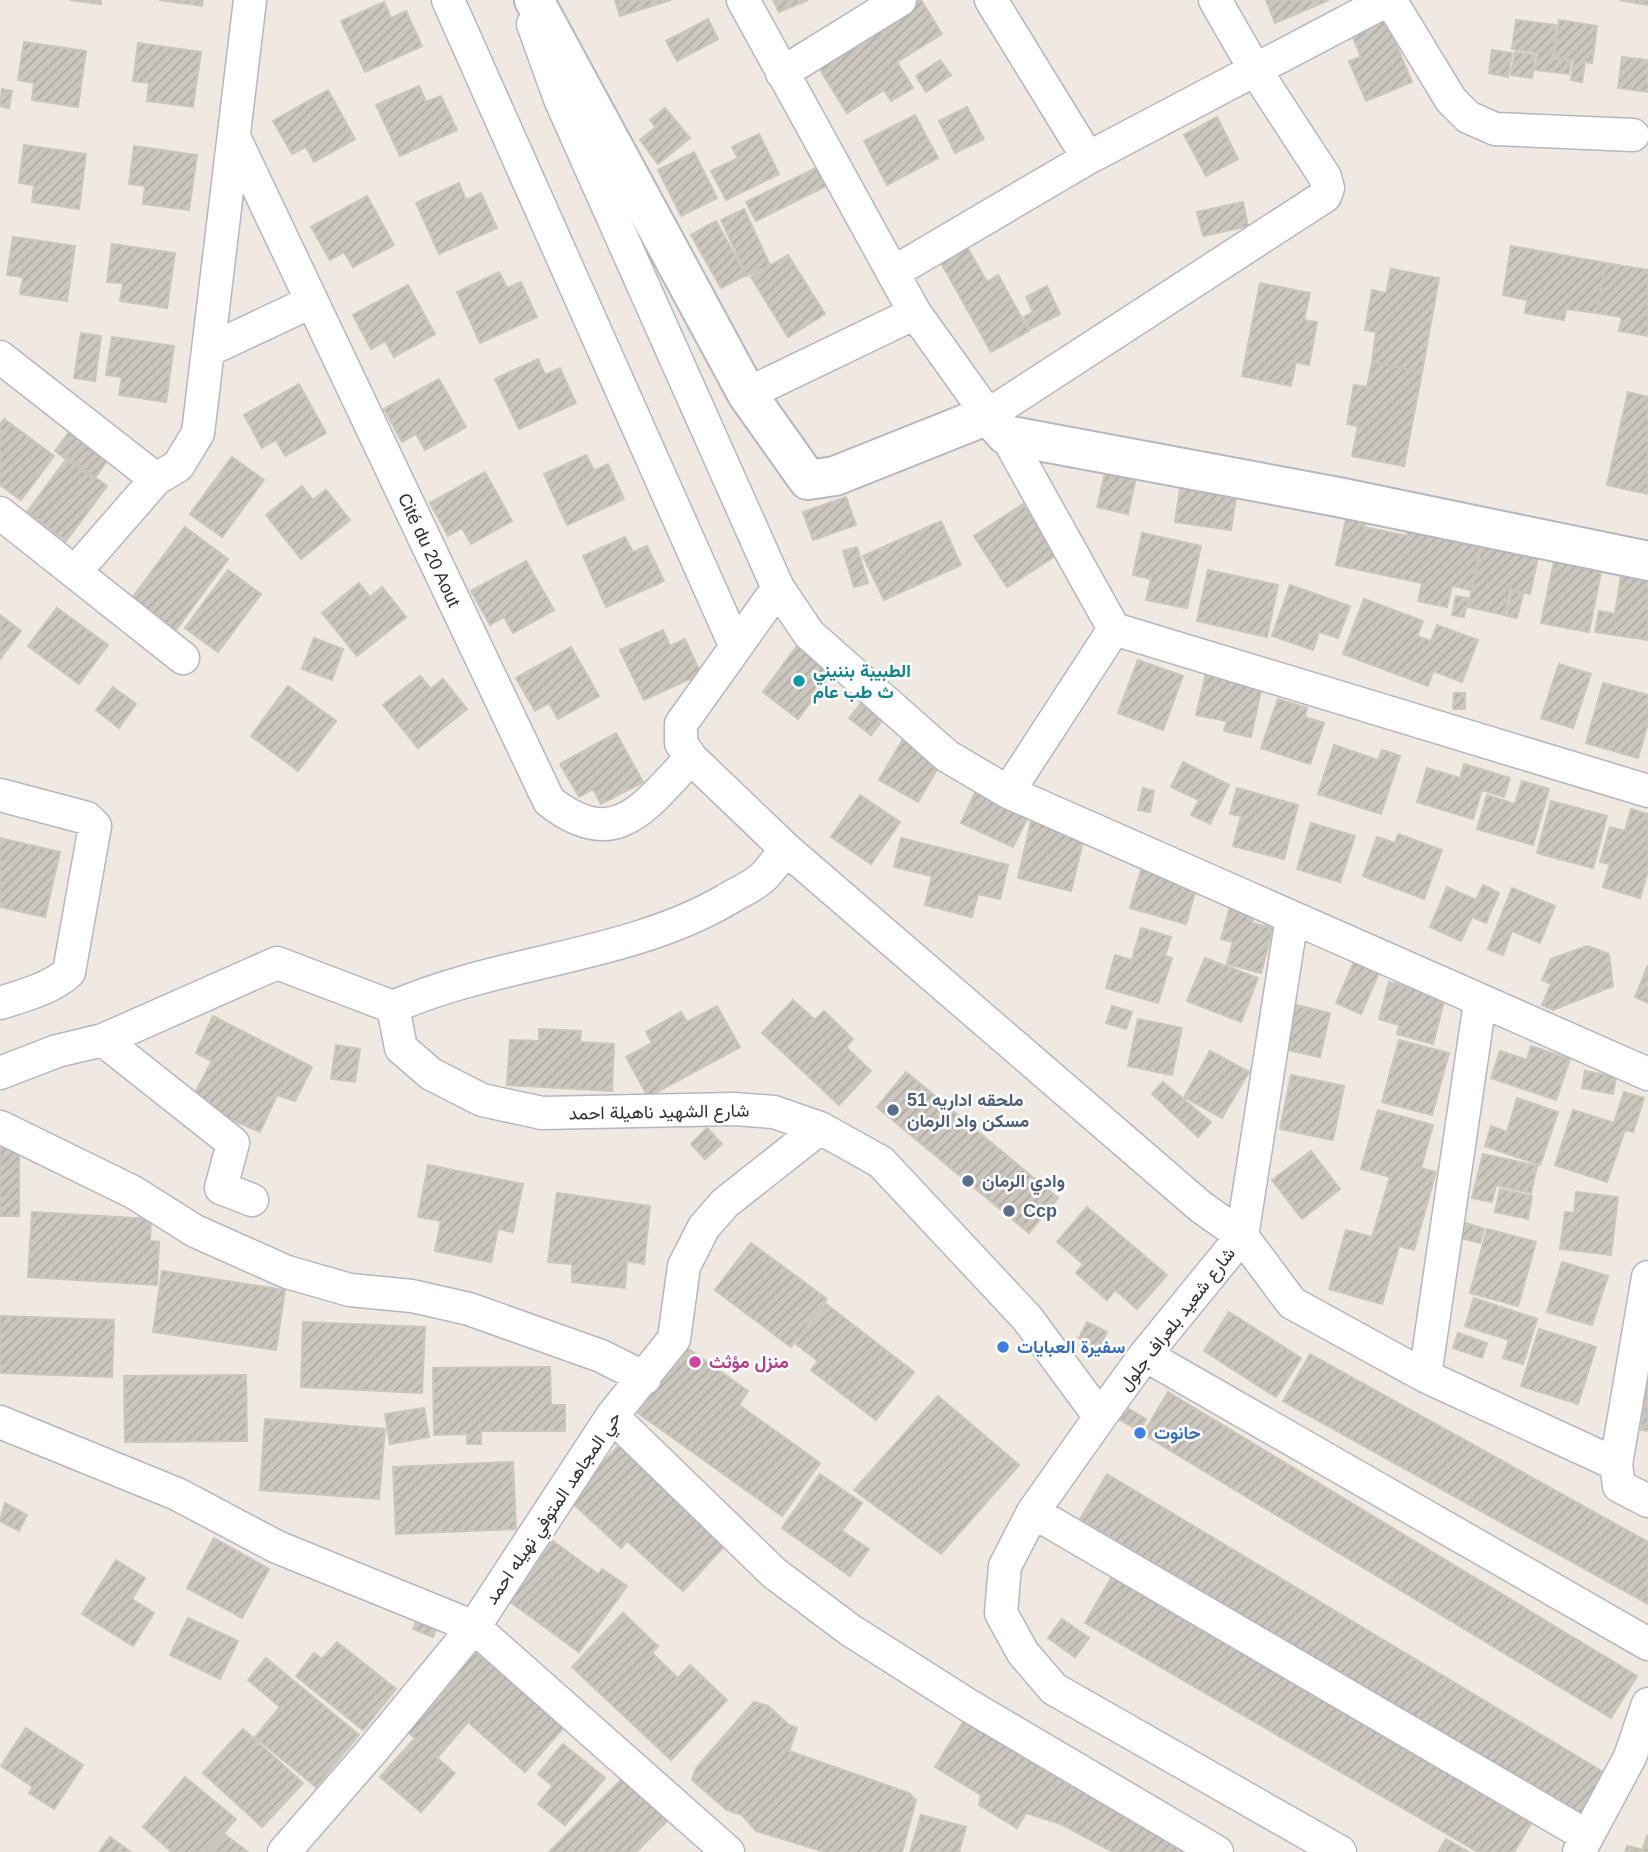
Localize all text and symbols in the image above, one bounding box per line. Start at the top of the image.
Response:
street label: Cité du 20 Aout [394,490,464,610]
place label: الطبيبة بننيني ث طب عام [813,661,911,704]
marker: الطبيبة بننيني ث طب عام [791,673,807,689]
place label: ملحقه اداريه 51 مسكن واد الرمان [907,1090,1030,1132]
street label: شارع الشهيد ناهيلة احمد [568,1100,750,1126]
marker: ملحقه اداريه 51 مسكن واد الرمان [885,1102,901,1118]
place label: وادي الرمان [982,1171,1065,1196]
marker: وادي الرمان [960,1173,976,1189]
place label: Ccp [1023,1201,1057,1221]
marker: Ccp [1001,1203,1017,1219]
street label: شارع شعيد بلعراف جلول [1115,1244,1241,1396]
place label: سفيرة العبايات [1017,1337,1125,1358]
marker: سفيرة العبايات [995,1339,1011,1355]
place label: منزل مؤثث [709,1352,789,1373]
marker: منزل مؤثث [687,1354,703,1370]
street label: حي المجاهد المتوفي نهيله احمد [481,1408,629,1611]
place label: حانوت [1154,1423,1201,1444]
marker: حانوت [1132,1425,1148,1441]

